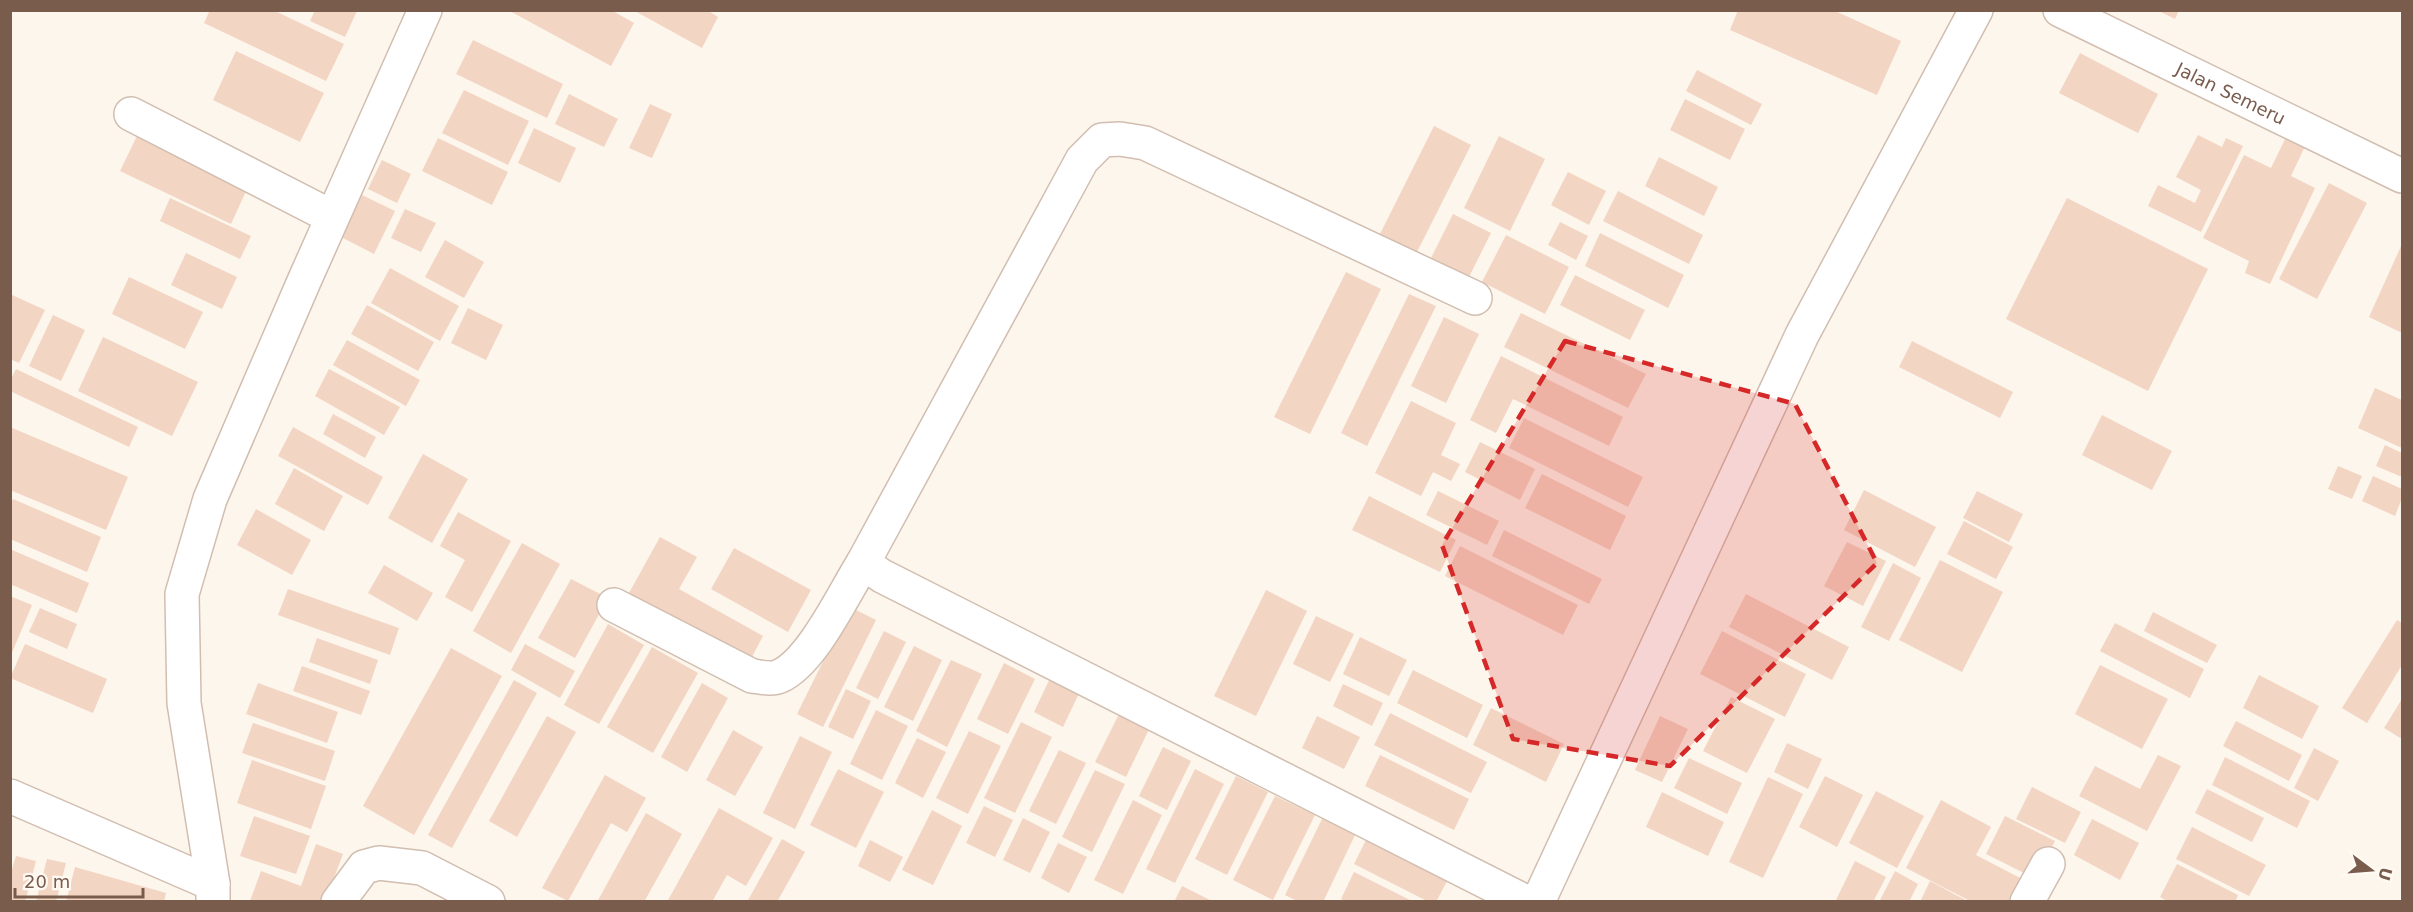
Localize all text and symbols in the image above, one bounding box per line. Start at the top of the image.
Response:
street label: Jalan Semeru [2172,57,2289,129]
north arrow [2341,840,2401,900]
scale bar [15,861,142,899]
text: U [2374,865,2396,883]
text: 20 m [24,871,70,892]

